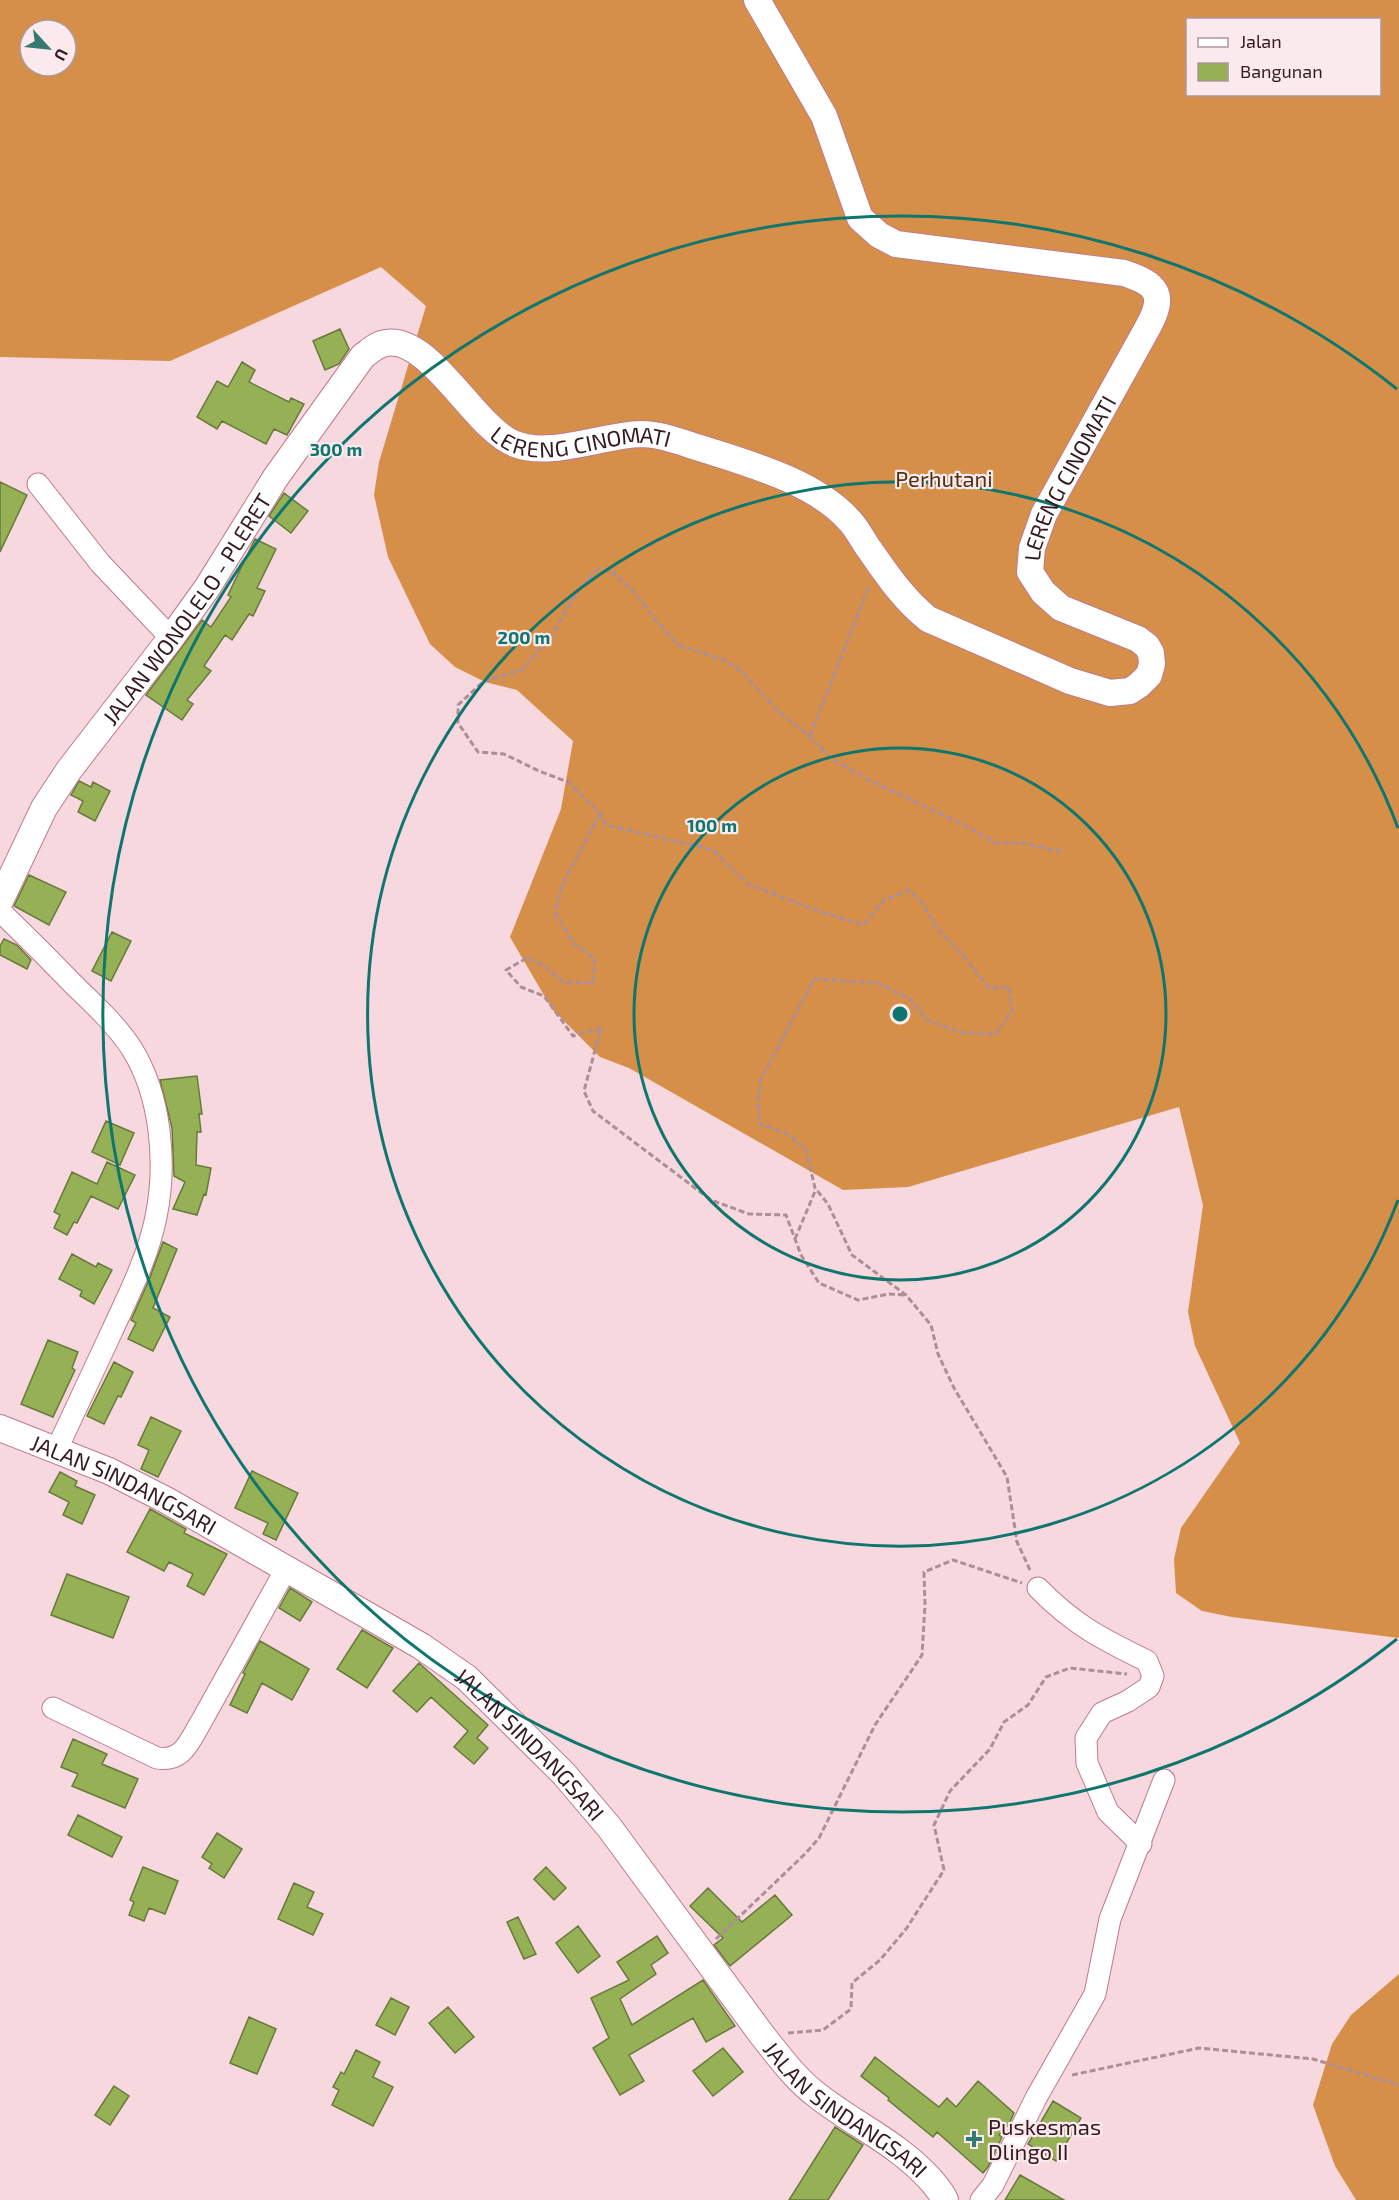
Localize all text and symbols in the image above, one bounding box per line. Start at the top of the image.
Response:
north arrow [18,18,78,78]
legend [1186,18,1381,96]
text: Jalan [1240,30,1282,52]
text: U [51,46,73,64]
text: Bangunan [1240,60,1323,82]
street label: LERENG CINOMATI [1018,391,1120,562]
street label: LERENG CINOMATI [486,420,674,462]
text: 300 m [310,438,362,460]
park label: Perhutani [895,465,993,491]
street label: JALAN WONOLELO - PLERET [96,488,276,729]
text: 200 m [498,626,550,648]
text: 100 m [687,814,737,836]
centre of rings [890,1004,910,1024]
street label: JALAN SINDANGSARI [27,1429,221,1539]
street label: JALAN SINDANGSARI [451,1661,610,1825]
street label: JALAN SINDANGSARI [759,2036,933,2182]
place label: Puskesmas Dlingo II [988,2113,1101,2164]
marker: Puskesmas Dlingo II [965,2130,983,2148]

